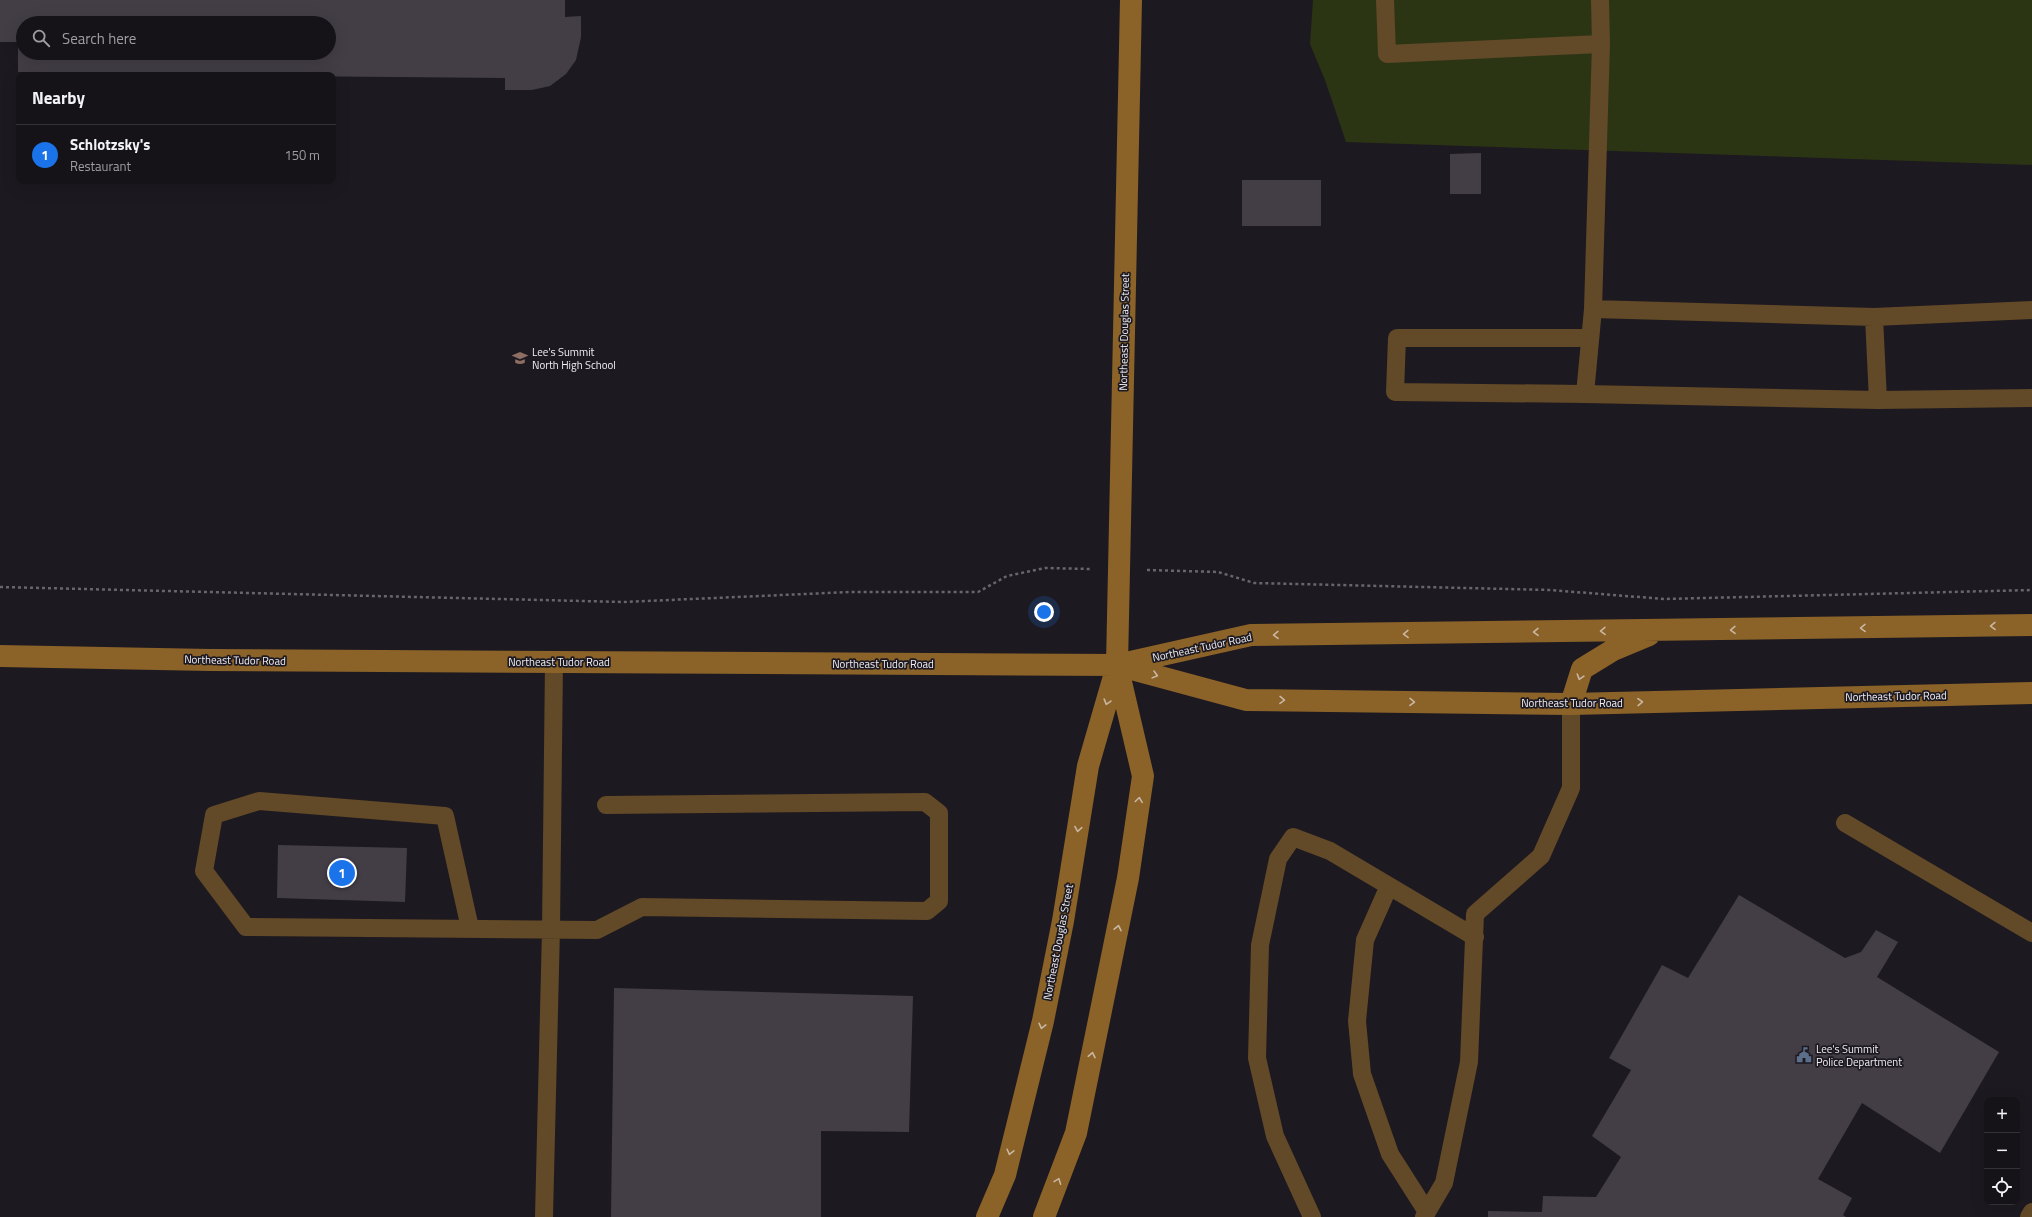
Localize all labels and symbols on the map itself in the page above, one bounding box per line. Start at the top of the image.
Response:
street label: Northeast Douglas Street [1115,273,1133,391]
place label: Lee's Summit North High School [532,344,616,373]
school or university icon: Lee's Summit North High School [511,349,529,367]
your location [1034,602,1054,622]
one-way arrow [1990,622,1996,630]
one-way arrow [1860,624,1866,632]
one-way arrow [1730,626,1736,634]
one-way arrow [1600,627,1606,635]
one-way arrow [1533,628,1539,636]
street label: Northeast Tudor Road [1151,629,1254,665]
one-way arrow [1403,629,1409,638]
one-way arrow [1273,631,1279,639]
street label: Northeast Tudor Road [184,651,286,669]
street label: Northeast Tudor Road [508,654,610,670]
street label: Northeast Tudor Road [832,656,934,672]
one-way arrow [1151,670,1158,679]
one-way arrow [1576,673,1585,680]
street label: Northeast Tudor Road [1845,687,1947,705]
street label: Northeast Tudor Road [1521,695,1623,711]
one-way arrow [1279,696,1285,704]
one-way arrow [1409,698,1415,706]
one-way arrow [1637,698,1643,706]
one-way arrow [1103,699,1111,706]
one-way arrow [1134,797,1143,803]
one-way arrow [1074,826,1083,832]
pin: 1 [329,858,355,888]
street label: Northeast Douglas Street [1039,883,1077,1001]
one-way arrow [1113,925,1122,931]
one-way arrow [1038,1022,1047,1029]
place label: Lee's Summit Police Department [1816,1041,1902,1070]
public building icon: Lee's Summit Police Department [1795,1046,1813,1064]
one-way arrow [1087,1052,1095,1059]
one-way arrow [1007,1149,1015,1155]
one-way arrow [1053,1177,1061,1184]

